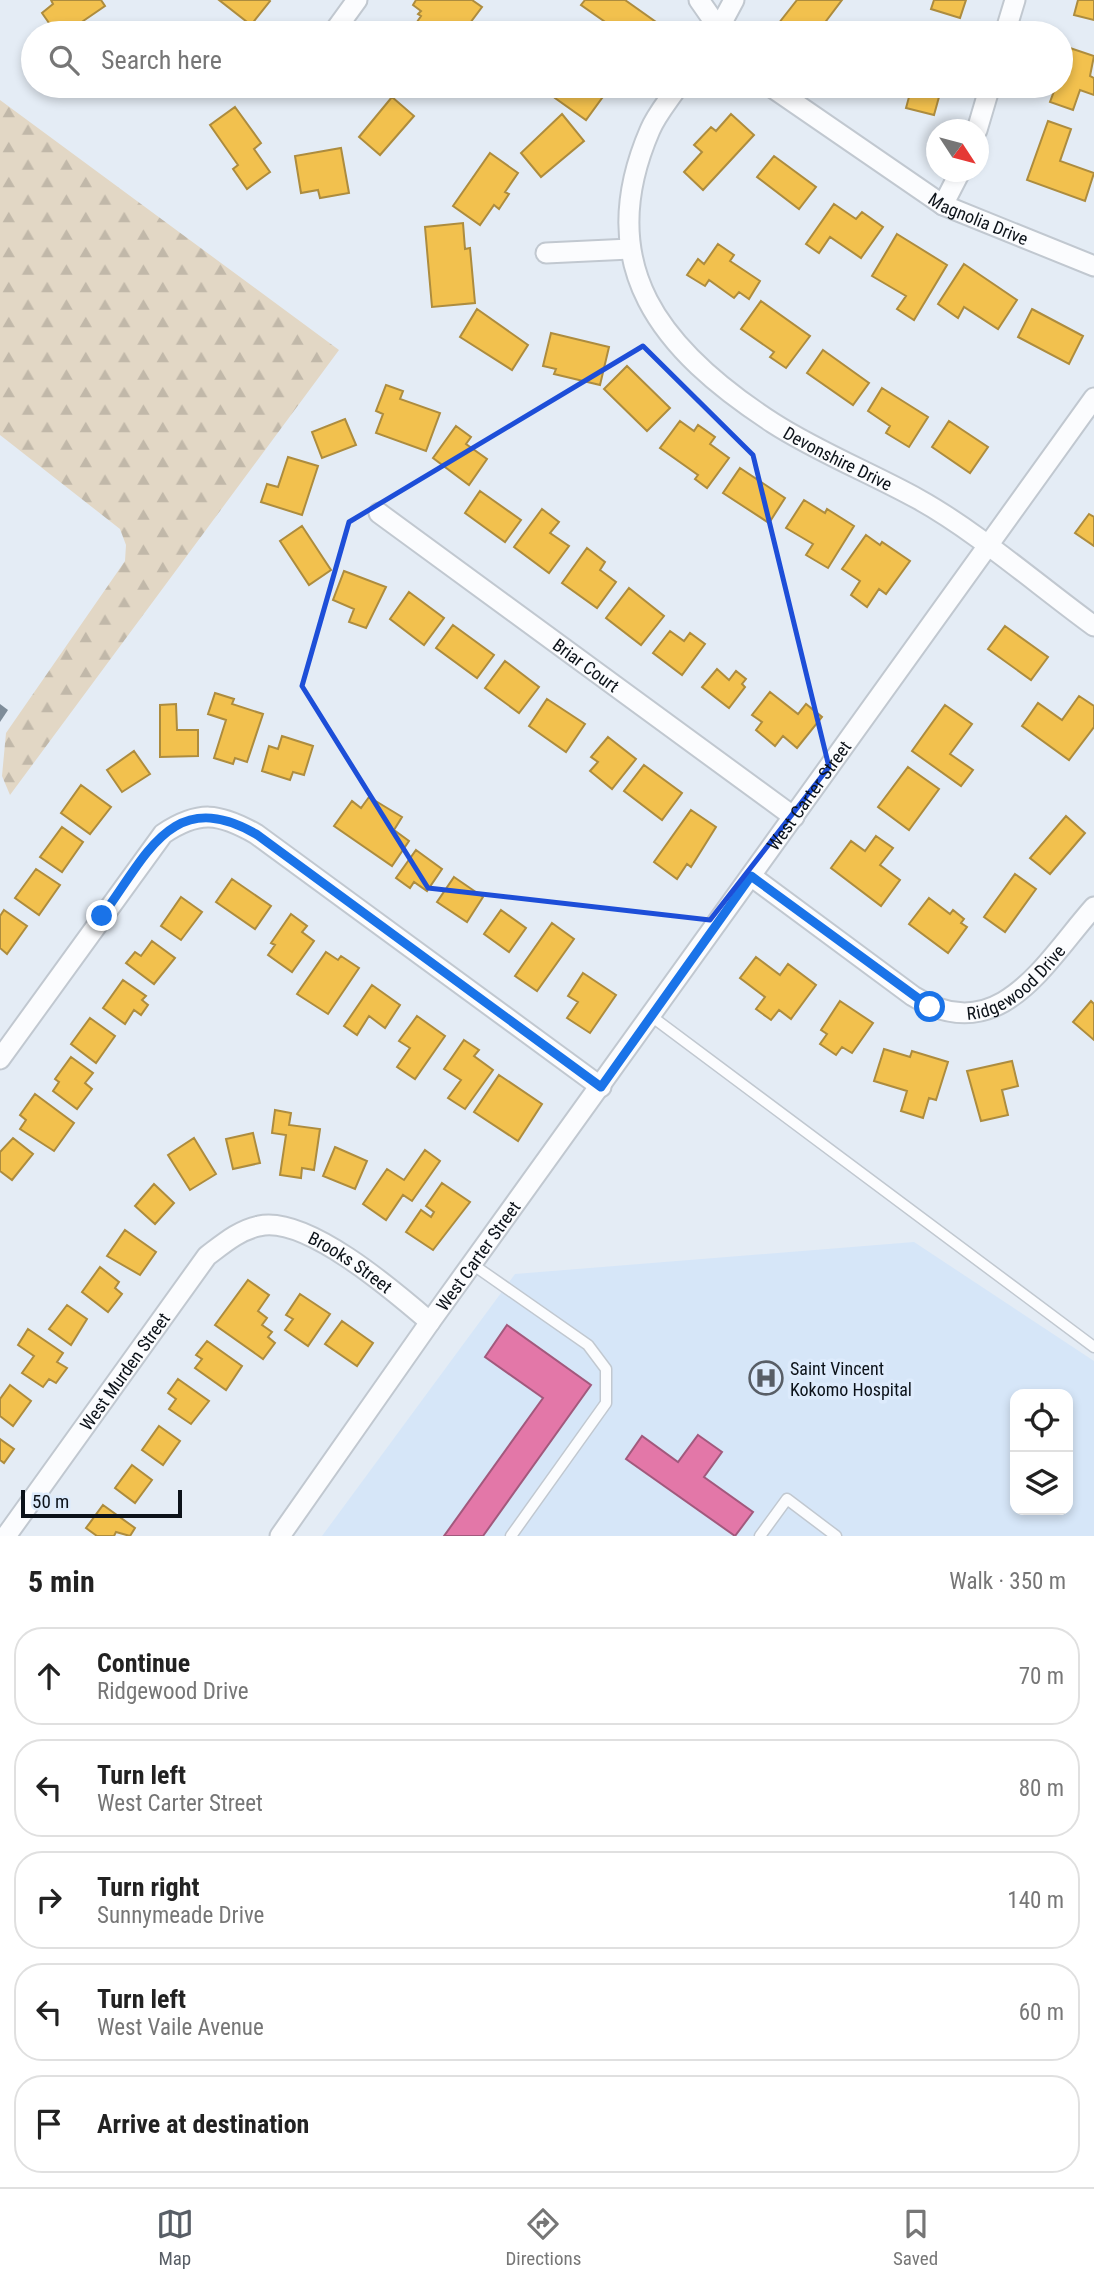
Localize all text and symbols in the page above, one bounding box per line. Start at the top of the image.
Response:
search box [21,21,1073,98]
icon: search [45,41,83,79]
text: Search here [101,45,222,75]
north arrow [926,119,989,182]
street label: Magnolia Drive [925,188,1031,249]
street label: Devonshire Drive [780,422,896,494]
street label: Briar Court [549,634,624,696]
street label: West Carter Street [762,736,855,854]
route end [86,900,117,931]
street label: Ridgewood Drive [966,940,1069,1023]
route start [914,991,945,1022]
street label: West Carter Street [431,1197,524,1315]
street label: Brooks Street [305,1227,397,1297]
street label: West Murden Street [75,1308,174,1434]
place label: Saint Vincent Kokomo Hospital [790,1358,912,1400]
hospital icon: Saint Vincent Kokomo Hospital [747,1359,785,1397]
map controls [1010,1389,1073,1515]
button: locate [1010,1389,1073,1452]
button: layers [1010,1452,1073,1515]
scale bar [21,1487,182,1519]
text: 50 m [32,1490,69,1513]
text: 5 min [28,1564,95,1599]
text: Walk · 350 m [949,1568,1066,1595]
text: Continue [97,1648,190,1678]
icon: ahead [30,1657,68,1695]
text: 70 m [1019,1663,1064,1690]
text: Ridgewood Drive [97,1678,249,1705]
text: Turn left [97,1760,186,1790]
icon: left [30,1769,68,1807]
text: 80 m [1019,1775,1064,1802]
text: West Carter Street [97,1790,263,1817]
text: Turn right [97,1872,199,1902]
icon: right [30,1881,68,1919]
text: 140 m [1007,1887,1064,1914]
text: Sunnymeade Drive [97,1902,264,1929]
text: Turn left [97,1984,186,2014]
icon: left [30,1993,68,2031]
text: 60 m [1019,1999,1064,2026]
text: West Vaile Avenue [97,2014,264,2041]
icon: arrive [30,2105,68,2143]
text: Arrive at destination [97,2109,309,2139]
tab: Map [156,2205,194,2270]
tab: Directions [505,2205,581,2270]
tab: Saved [893,2205,938,2270]

